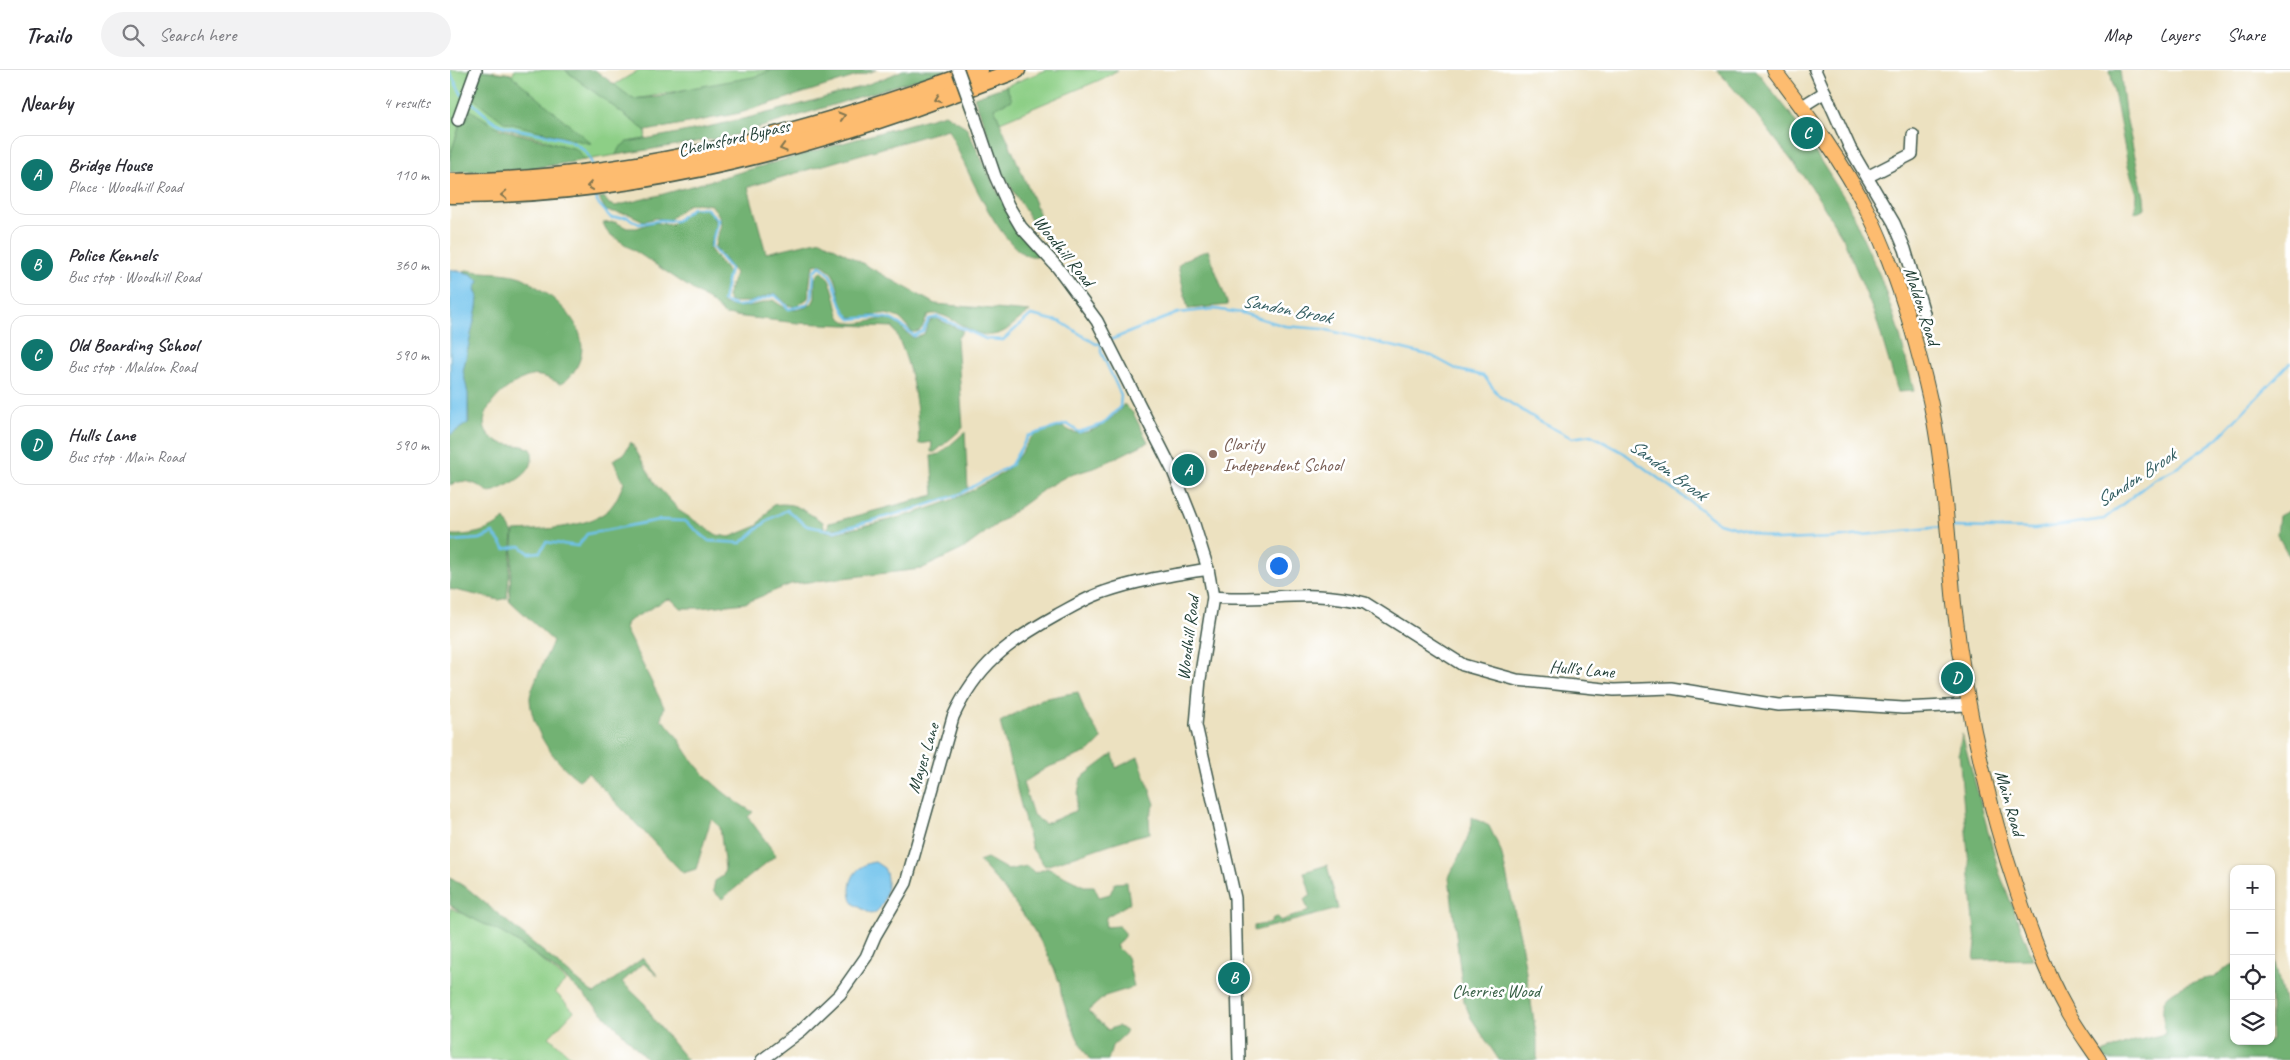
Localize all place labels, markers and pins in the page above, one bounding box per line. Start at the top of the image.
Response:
pin: C [1791,114,1823,152]
place label: Clarity Independent School [1223,433,1345,476]
marker: Clarity Independent School [1207,448,1219,460]
pin: A [1172,451,1204,489]
pin: D [1941,659,1973,697]
pin: B [1218,959,1250,997]

